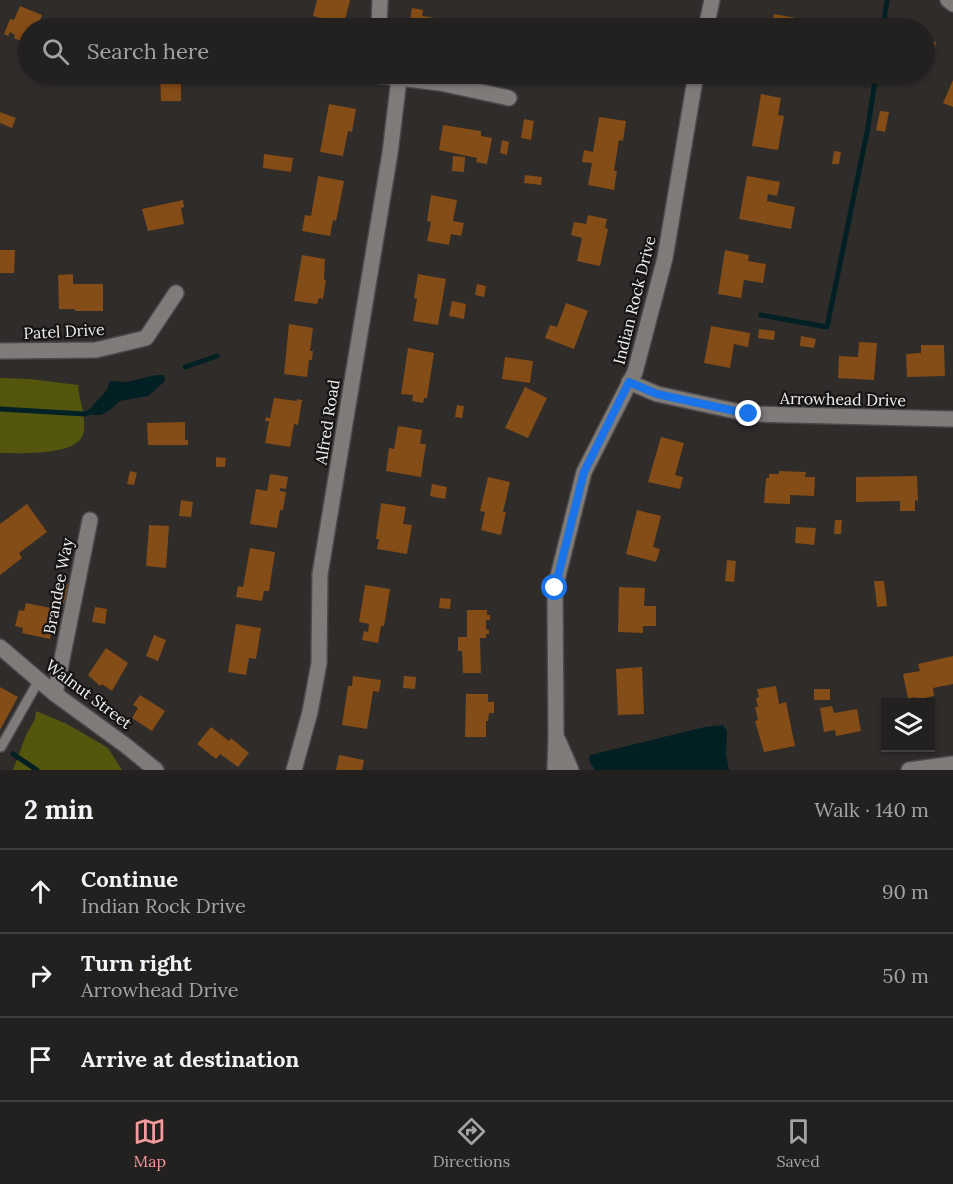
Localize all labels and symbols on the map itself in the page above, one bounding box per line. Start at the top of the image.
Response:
street label: Indian Rock Drive [608,233,660,366]
street label: Patel Drive [23,319,105,343]
street label: Alfred Road [310,378,344,467]
street label: Arrowhead Drive [779,388,907,410]
route end [735,400,761,426]
street label: Brandee Way [39,536,77,636]
route start [541,574,567,600]
street label: Walnut Street [42,655,137,733]

